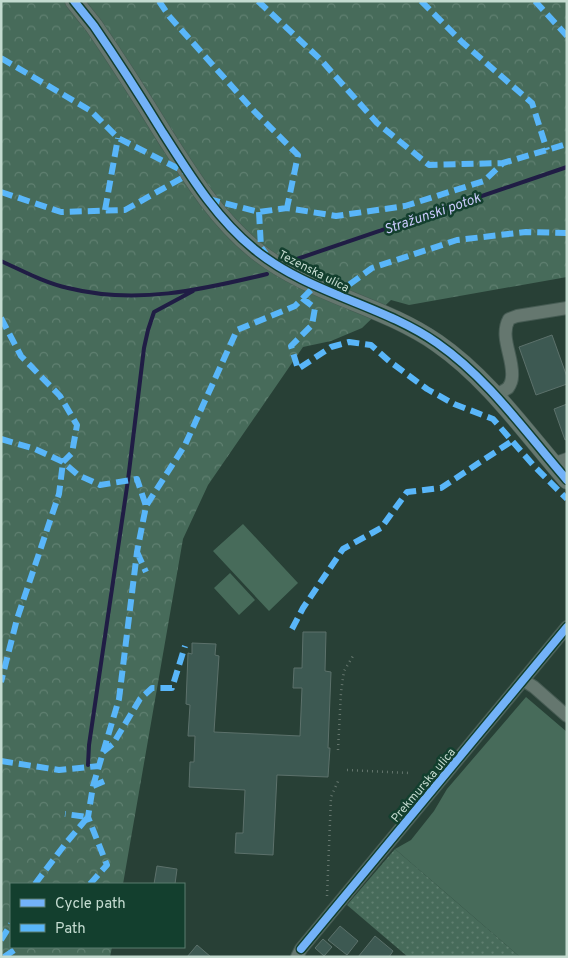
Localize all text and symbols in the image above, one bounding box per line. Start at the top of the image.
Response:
water label: Stražunski potok [382,190,484,239]
street label: Tezenska ulica [275,247,352,297]
street label: Prekmurska ulica [388,745,460,826]
legend [10,883,185,948]
text: Cycle path [55,895,126,914]
text: Path [55,920,86,939]

